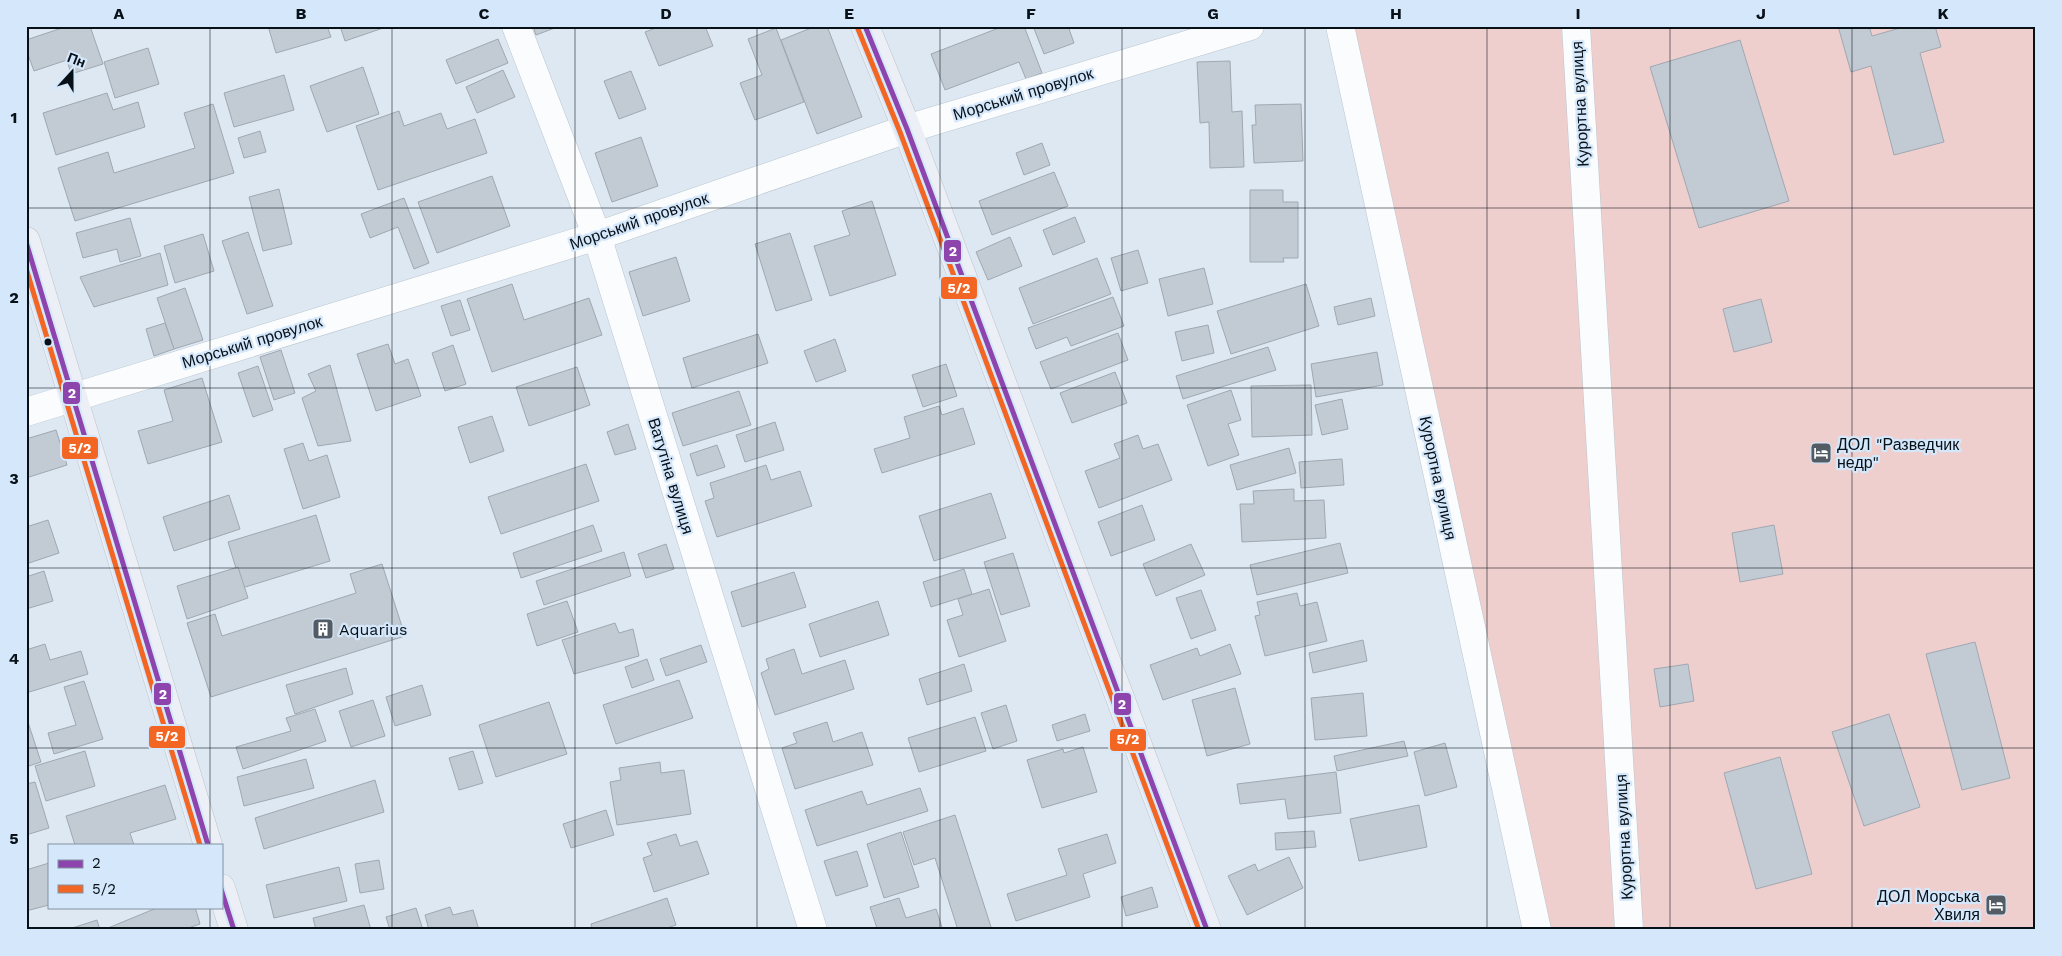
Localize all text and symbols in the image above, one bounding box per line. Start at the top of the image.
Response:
text: A [114,4,125,23]
text: B [296,4,307,23]
text: C [479,4,490,23]
text: D [660,4,672,23]
text: E [844,4,854,23]
text: F [1026,4,1036,23]
text: G [1207,4,1219,23]
text: H [1390,4,1402,23]
text: I [1575,4,1581,23]
text: J [1756,4,1766,23]
text: K [1937,4,1949,23]
street label: Курортна вулиця [1567,41,1593,167]
north arrow [48,48,98,98]
text: Пн [65,49,88,71]
street label: Морський провулок [951,63,1096,124]
text: 1 [11,108,17,127]
street label: Морський провулок [567,188,712,254]
line badge: 2 [943,239,962,263]
text: 2 [949,243,957,259]
line badge: 5/2 [940,276,978,300]
text: 5/2 [948,280,970,296]
text: 2 [9,288,19,307]
street label: Морський провулок [180,311,325,372]
unlabelled marker [43,337,53,347]
line badge: 2 [62,381,81,405]
text: 2 [68,385,76,401]
street label: Курортна вулиця [1416,414,1460,542]
street label: Ватутіна вулиця [644,416,698,536]
place label: ДОЛ "Разведчик недр" [1837,435,1960,472]
line badge: 5/2 [61,436,99,460]
text: 5/2 [69,440,91,456]
hotel icon: ДОЛ "Разведчик недр" [1809,441,1833,465]
text: 3 [9,469,19,488]
building icon: Aquarius [311,617,335,641]
place label: Aquarius [339,620,407,639]
text: 4 [9,649,19,668]
line badge: 2 [153,682,172,706]
text: 2 [159,686,167,702]
line badge: 2 [1113,692,1132,716]
text: 2 [1118,696,1126,712]
line badge: 5/2 [148,725,186,749]
text: 5/2 [156,728,178,744]
line badge: 5/2 [1109,728,1147,752]
text: 5/2 [1117,731,1139,747]
street label: Курортна вулиця [1611,774,1637,900]
text: 5 [9,829,19,848]
legend [48,844,222,908]
text: 2 [92,854,101,872]
text: 5/2 [92,880,116,898]
place label: ДОЛ Морська Хвиля [1877,887,1980,924]
hotel icon: ДОЛ Морська Хвиля [1984,893,2008,917]

